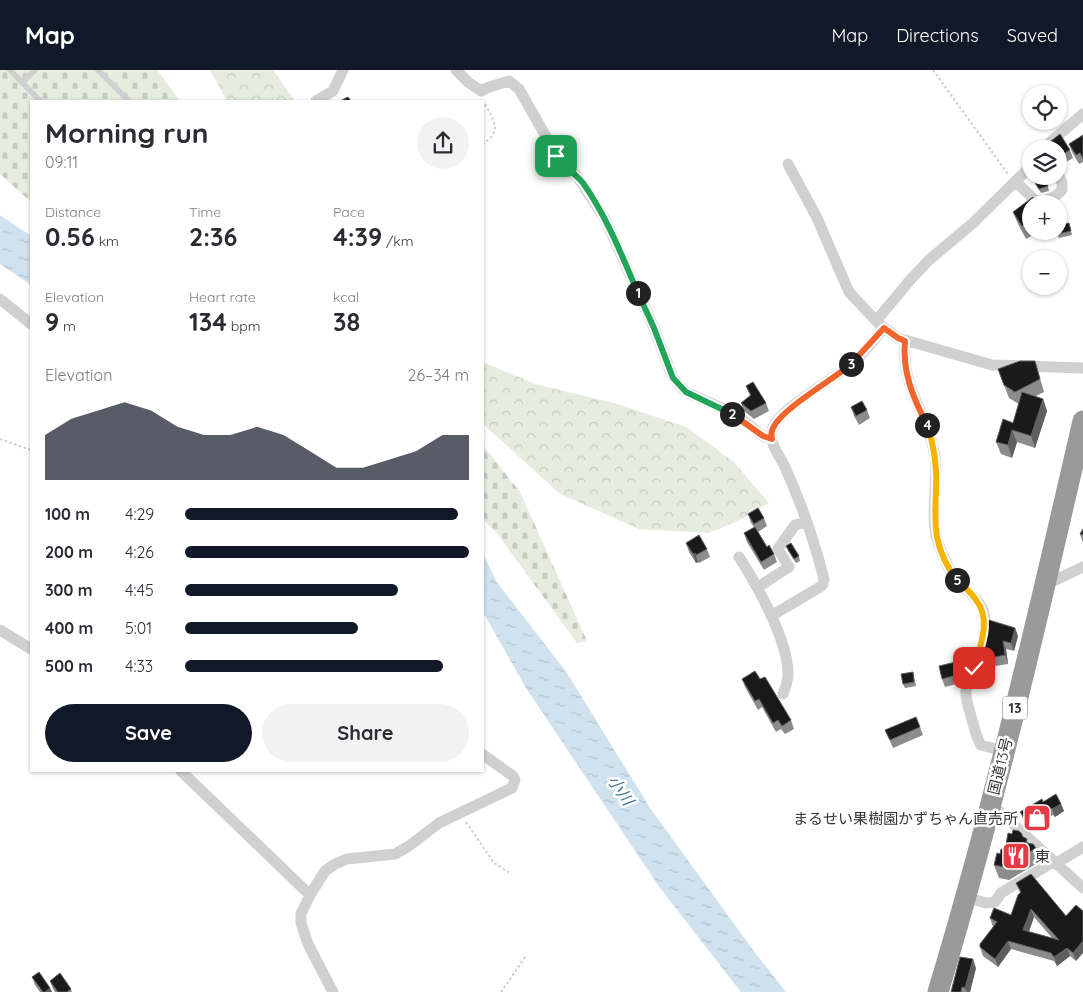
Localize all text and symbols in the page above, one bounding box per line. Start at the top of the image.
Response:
text: Map [25,20,75,50]
text: Map [831,24,868,47]
text: Directions [896,24,979,47]
text: Saved [1007,24,1058,47]
map controls [1022,85,1067,295]
button: locate [1022,85,1067,130]
text: Morning run [45,115,209,150]
button: share [417,117,469,169]
pin [535,135,577,177]
button: layers [1022,140,1067,185]
icon: arrive [542,142,570,170]
text: 09:11 [45,152,78,172]
button: + [1022,195,1067,240]
text: Distance [45,203,101,221]
text: Time [189,203,221,221]
text: Pace [333,203,365,221]
text: 0.56 [45,221,95,252]
text: 2:36 [189,221,237,252]
text: 4:39 [333,221,382,252]
text: km [95,232,119,250]
text: /km [382,232,414,250]
button: − [1022,250,1067,295]
pin: 1 [626,280,650,306]
text: 1 [636,284,641,302]
text: Elevation [45,288,104,306]
text: Heart rate [189,288,256,306]
text: kcal [333,288,359,306]
text: 9 [45,306,59,337]
text: 134 [189,306,227,337]
text: 38 [333,306,360,337]
text: m [59,317,76,335]
text: bpm [227,317,260,335]
pin: 3 [838,352,864,376]
text: 3 [848,355,855,373]
text: Elevation [45,365,112,385]
text: 26–34 m [408,365,469,385]
pin: 2 [720,402,744,426]
text: 2 [729,405,736,423]
pin: 4 [914,412,940,438]
text: 4 [923,416,932,434]
text: 100 m [45,504,90,524]
text: 4:29 [125,504,154,524]
text: 200 m [45,542,93,562]
text: 4:26 [125,542,154,562]
pin: 5 [944,568,970,592]
text: 5 [953,571,962,589]
text: 300 m [45,580,92,600]
text: 4:45 [125,580,154,600]
text: 400 m [45,618,93,638]
text: 5:01 [125,618,152,638]
pin [953,647,995,689]
icon: check [960,654,988,682]
text: 500 m [45,656,93,676]
text: 4:33 [125,656,153,676]
road number: 13 [1002,696,1028,720]
button: Save [45,704,252,762]
button: Share [262,704,469,762]
street label: 国道13号 [984,735,1016,797]
water label: 小川 [604,771,640,810]
shop icon: まるせい果樹園かずちゃん直売所 [1022,803,1052,833]
place label: まるせい果樹園かずちゃん直売所 [793,809,1018,828]
restaurant icon: 東 [1001,841,1031,871]
place label: 東 [1035,847,1050,866]

